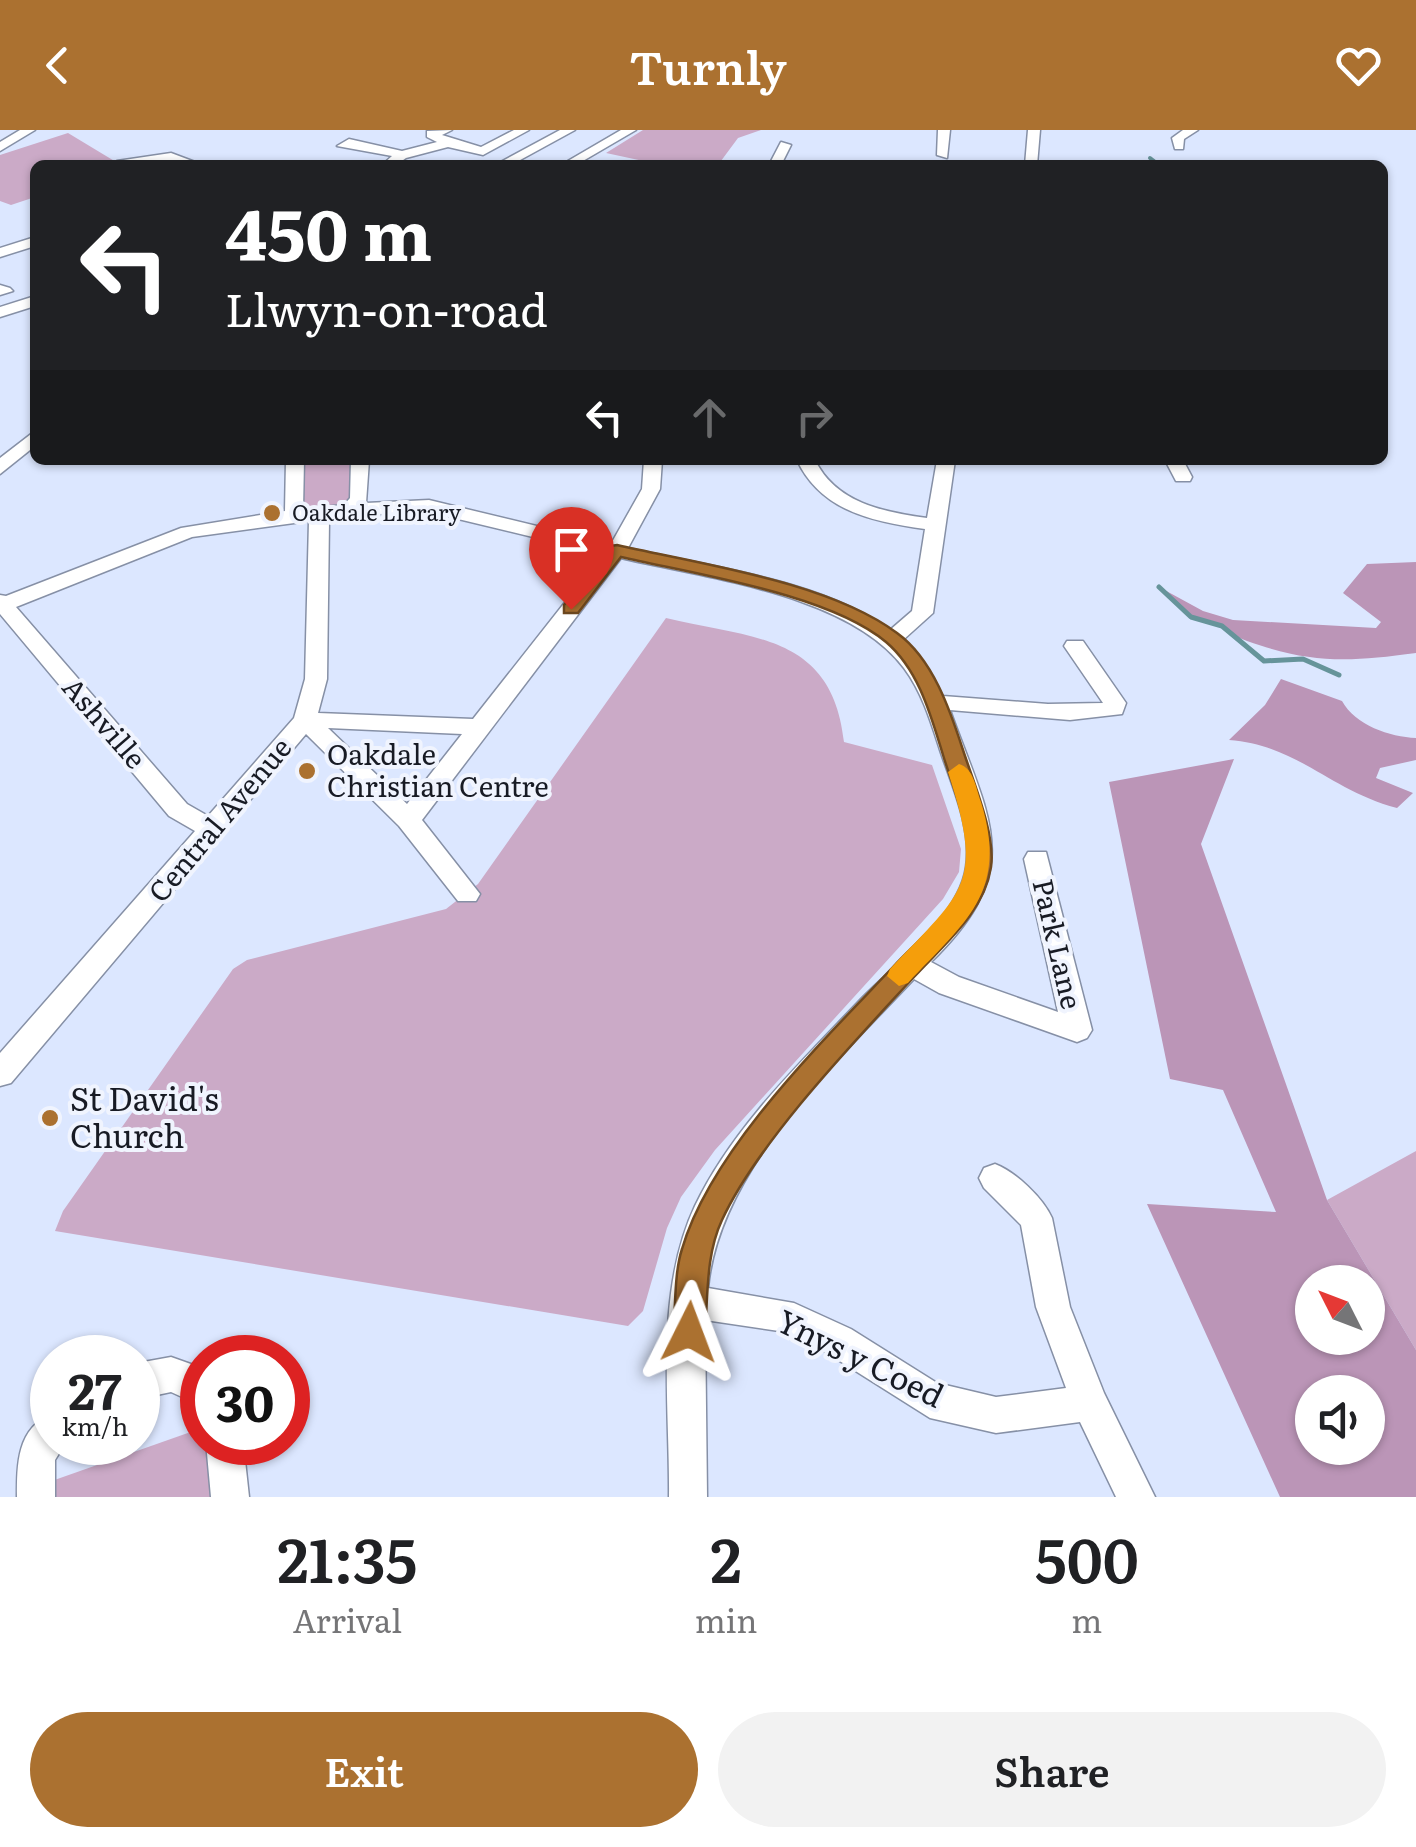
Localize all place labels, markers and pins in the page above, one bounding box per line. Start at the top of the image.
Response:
place label: Oakdale Library [292,495,462,528]
marker: Oakdale Library [261,502,283,524]
pin [529,507,614,610]
place label: Oakdale Christian Centre [327,732,549,806]
marker: Oakdale Christian Centre [296,760,318,782]
place label: St David's Church [70,1073,219,1158]
marker: St David's Church [39,1107,61,1129]

